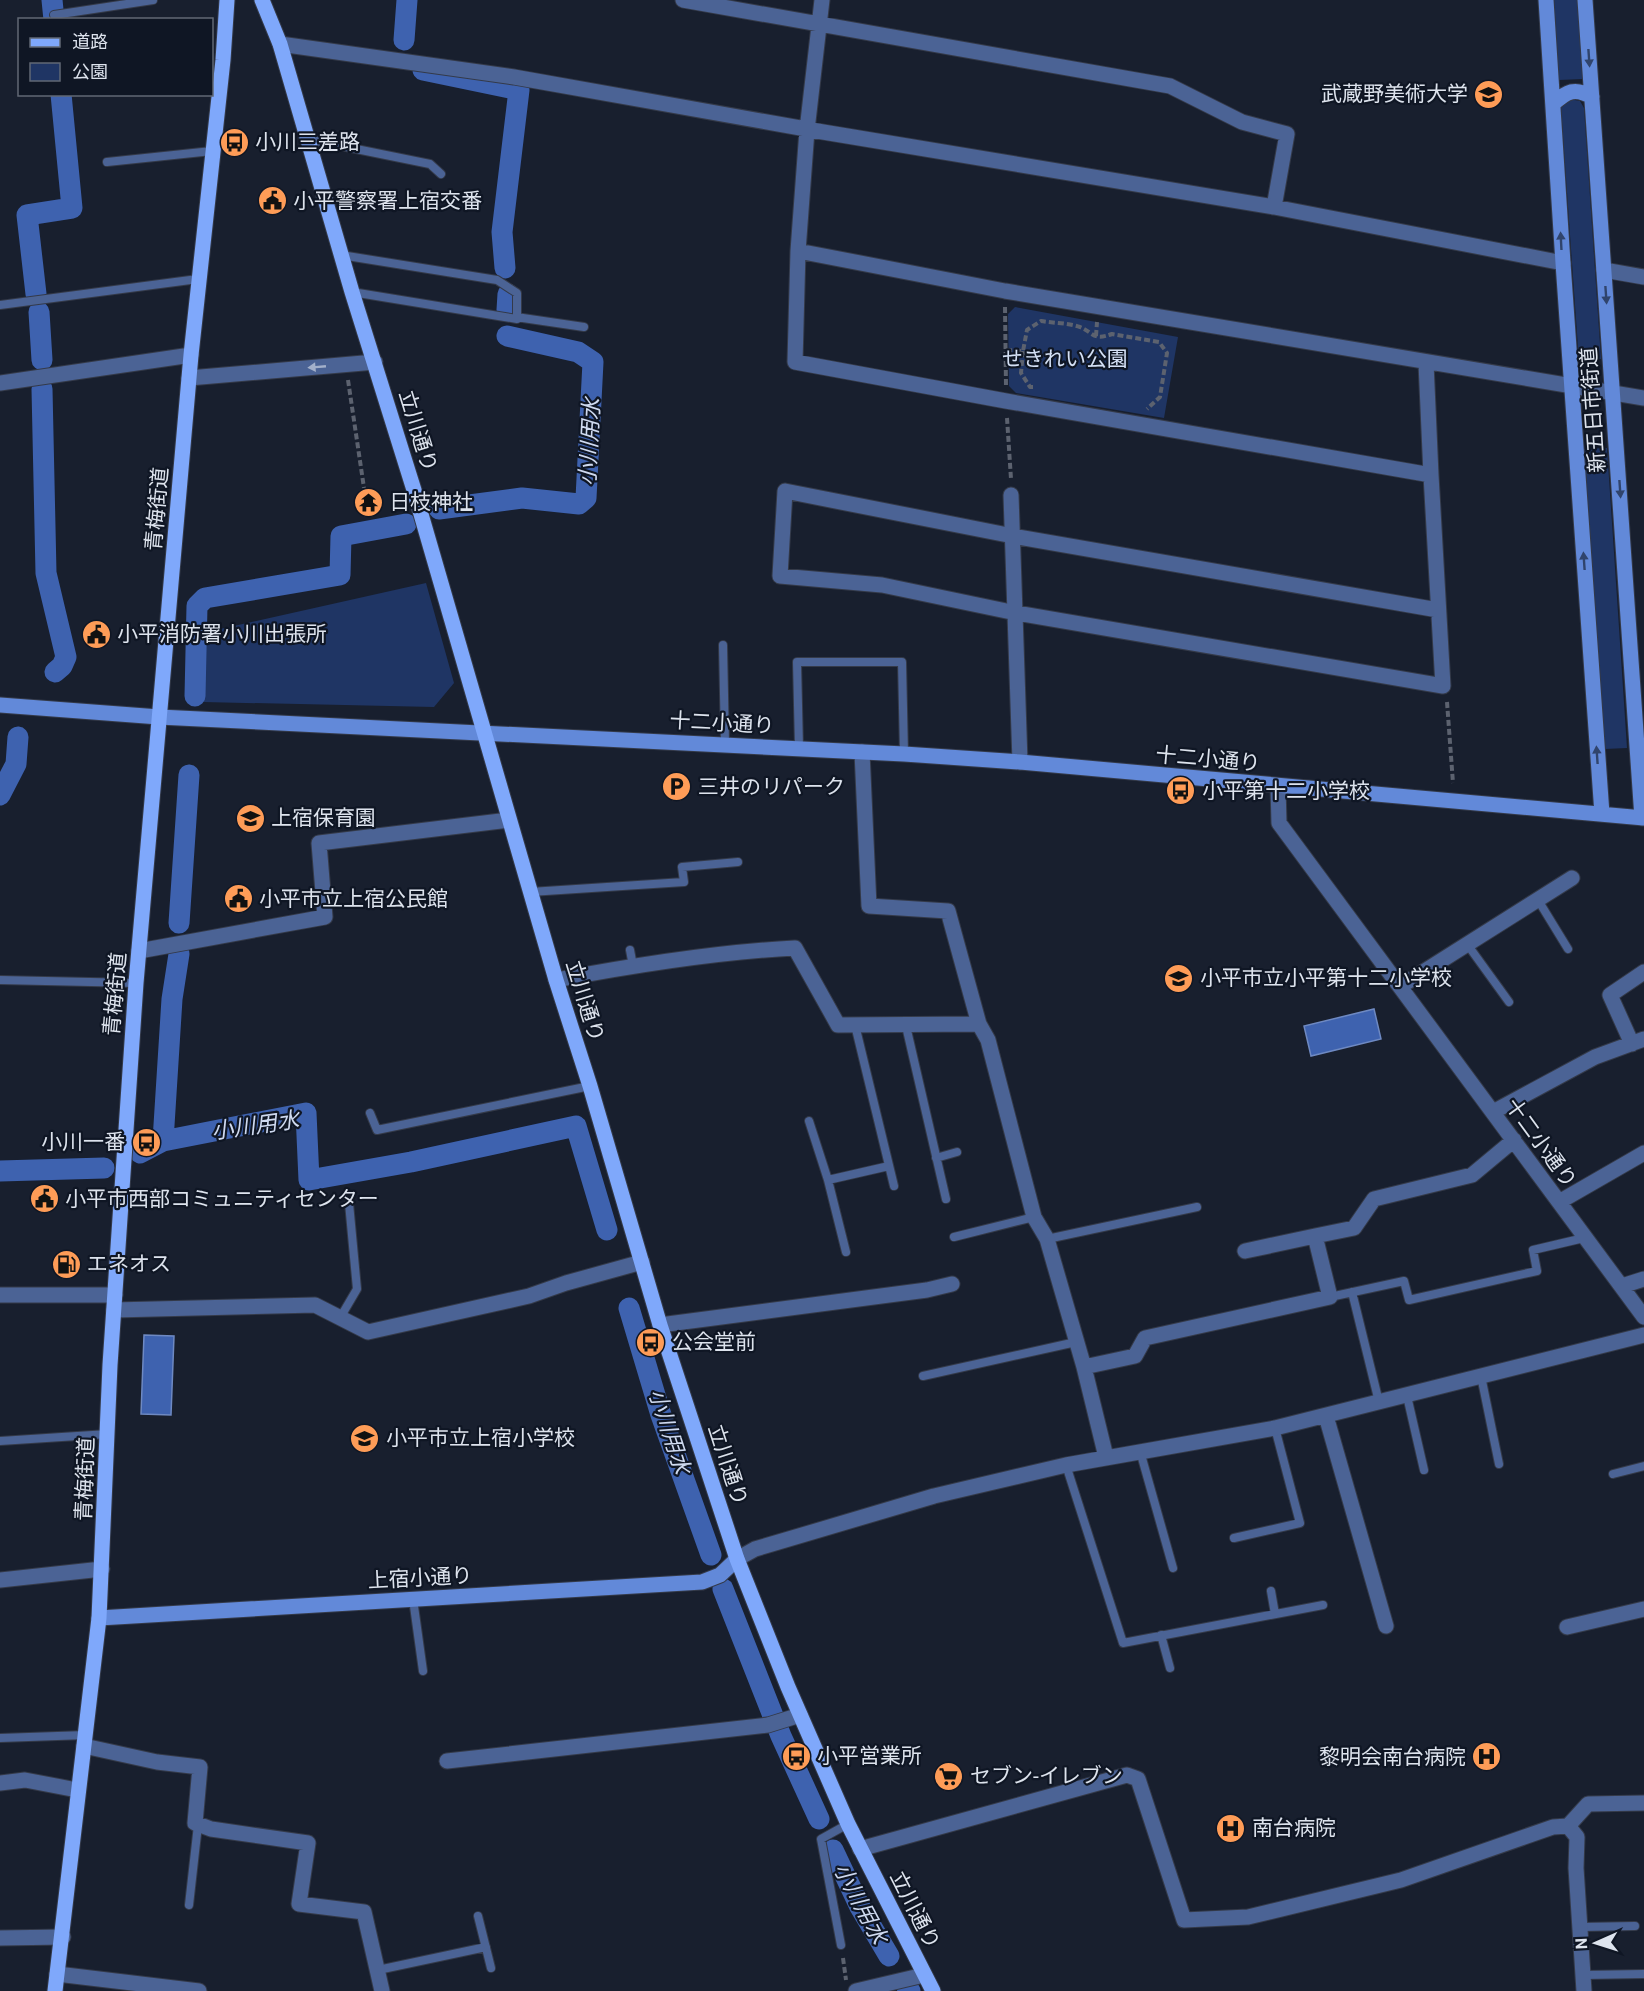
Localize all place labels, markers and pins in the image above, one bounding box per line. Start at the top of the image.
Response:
school or university icon: 武蔵野美術大学 [1473,78,1505,110]
place label: 武蔵野美術大学 [1321,82,1468,106]
bus stop icon: 小川三差路 [218,126,250,158]
place label: 小川三差路 [255,130,360,154]
public building icon: 小平警察署上宿交番 [256,185,288,217]
place label: 小平警察署上宿交番 [293,189,482,213]
temple icon: 日枝神社 [352,486,384,518]
place label: 日枝神社 [389,490,473,514]
public building icon: 小平消防署小川出張所 [80,618,112,650]
place label: 小平消防署小川出張所 [117,622,327,646]
parking icon: 三井のリパーク [661,771,693,803]
place label: 三井のリパーク [698,775,845,799]
bus stop icon: 小平第十二小学校 [1165,775,1197,807]
place label: 小平第十二小学校 [1202,779,1370,803]
school or university icon: 上宿保育園 [234,802,266,834]
place label: 上宿保育園 [271,806,376,830]
public building icon: 小平市立上宿公民館 [222,883,254,915]
place label: 小平市立上宿公民館 [259,887,448,911]
school or university icon: 小平市立小平第十二小学校 [1163,962,1195,994]
place label: 小平市立小平第十二小学校 [1200,966,1452,990]
bus stop icon: 小川一番 [130,1126,162,1158]
place label: 小川一番 [41,1130,125,1154]
public building icon: 小平市西部コミュニティセンター [28,1183,60,1215]
place label: 小平市西部コミュニティセンター [65,1187,379,1211]
fuel station icon: エネオス [50,1248,82,1280]
place label: エネオス [87,1252,171,1276]
bus stop icon: 公会堂前 [635,1326,667,1358]
place label: 公会堂前 [672,1330,756,1354]
school or university icon: 小平市立上宿小学校 [349,1422,381,1454]
place label: 小平市立上宿小学校 [386,1426,575,1450]
bus stop icon: 小平営業所 [780,1740,812,1772]
hospital icon: 黎明会南台病院 [1471,1741,1503,1773]
place label: 小平営業所 [817,1744,922,1768]
place label: 黎明会南台病院 [1319,1745,1466,1769]
supermarket icon: セブン-イレブン [933,1760,965,1792]
place label: セブン-イレブン [970,1764,1123,1788]
hospital icon: 南台病院 [1215,1812,1247,1844]
place label: 南台病院 [1252,1816,1336,1840]

